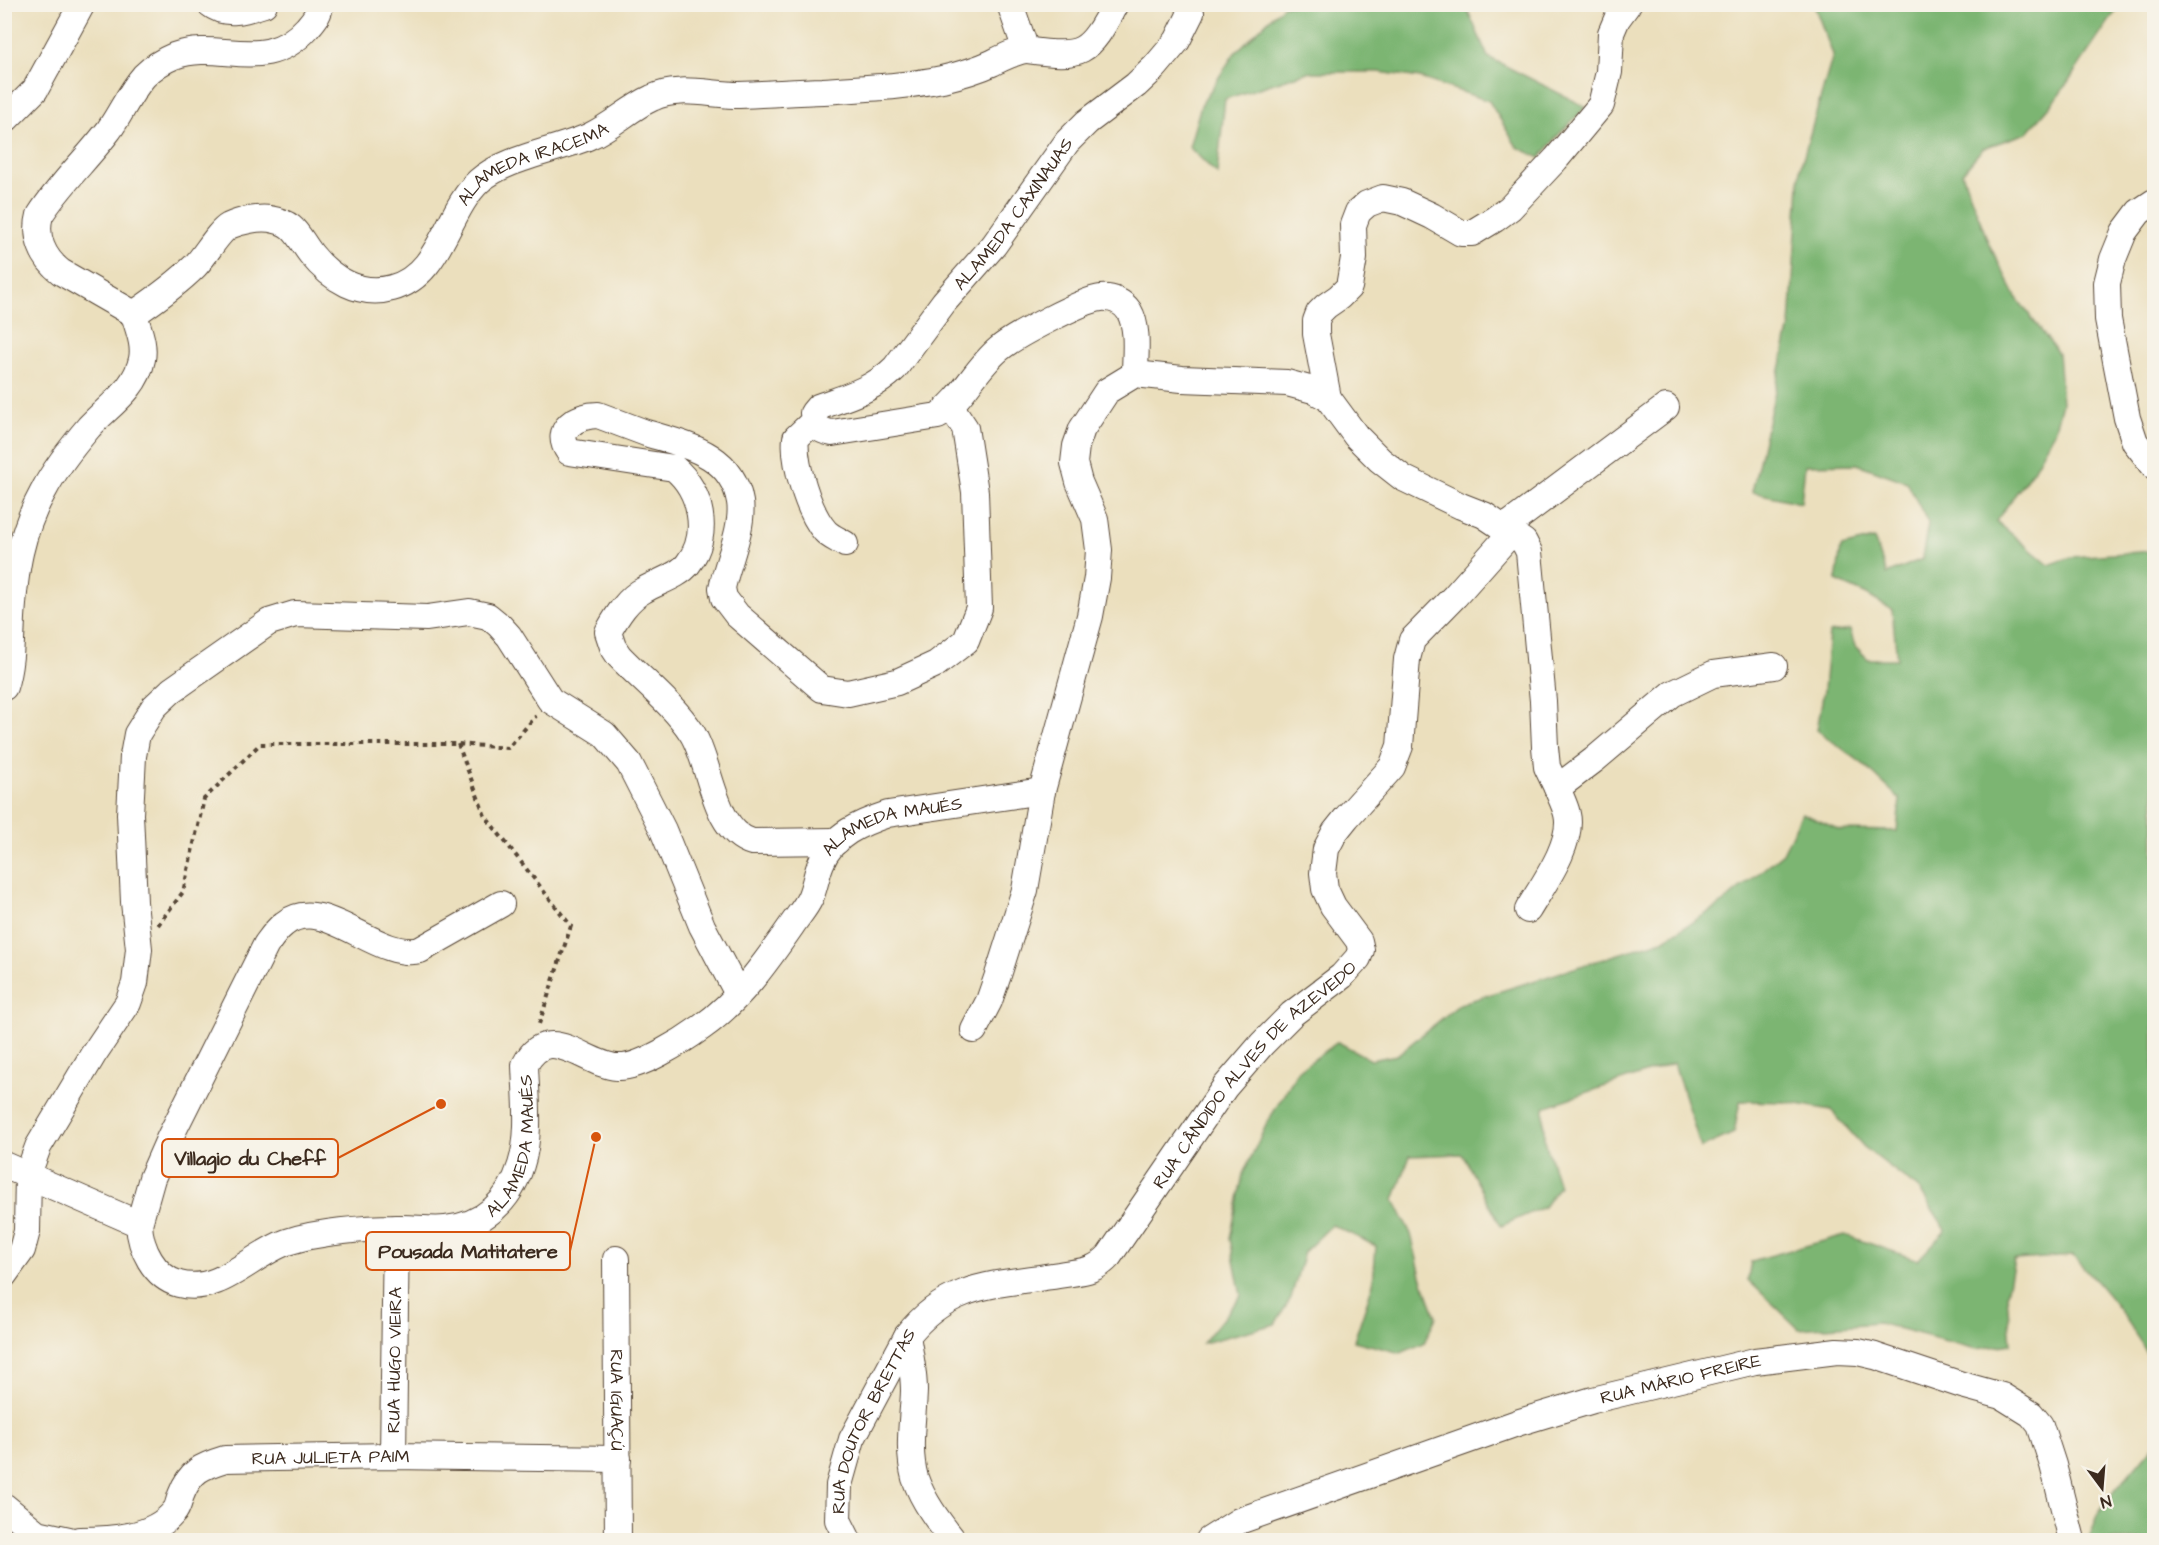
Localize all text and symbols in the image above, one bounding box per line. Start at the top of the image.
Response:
street label: ALAMEDA IRACEMA [451,116,614,210]
street label: ALAMEDA CAXINAUAS [948,132,1079,295]
street label: ALAMEDA MAUÉS [816,791,964,861]
street label: RUA CÂNDIDO ALVES DE AZEVEDO [1146,955,1362,1193]
street label: ALAMEDA MAUÉS [480,1074,540,1223]
callout: Villagio du Cheff [162,1139,338,1177]
text: Villagio du Cheff [173,1145,327,1174]
callout: Pousada Matitatere [366,1232,570,1270]
text: Pousada Matitatere [378,1238,558,1266]
street label: RUA HUGO VIEIRA [381,1286,408,1433]
street label: RUA DOUTOR BRETTAS [826,1322,921,1514]
street label: RUA MÁRIO FREIRE [1598,1348,1763,1410]
street label: RUA IGUAÇÚ [604,1349,630,1451]
street label: RUA JULIETA PAIM [251,1443,410,1471]
north arrow [2072,1458,2132,1518]
text: N [2098,1490,2114,1513]

